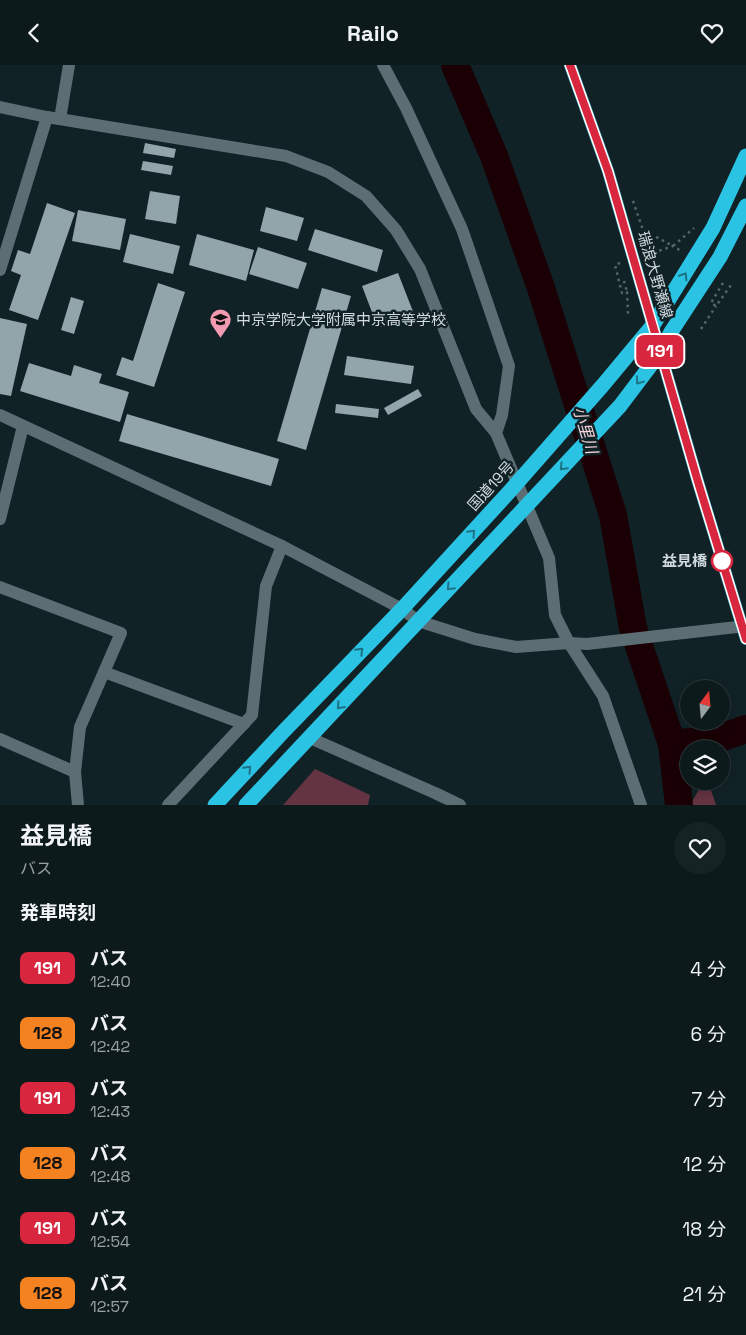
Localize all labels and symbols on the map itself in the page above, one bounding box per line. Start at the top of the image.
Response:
street label: 瑞浪大野瀬線 [634,229,677,321]
one-way arrow [677,272,687,281]
school or university icon: 中京学院大学附属中京高等学校 [208,308,232,339]
place label: 中京学院大学附属中京高等学校 [236,310,446,329]
line badge: 191 [631,335,689,367]
one-way arrow [636,375,644,384]
water label: 小里川 [568,404,603,458]
street label: 国道19号 [463,457,518,514]
one-way arrow [560,461,569,470]
one-way arrow [466,530,475,539]
marker: 益見橋 [711,550,733,572]
place label: 益見橋 [662,551,708,570]
one-way arrow [447,581,456,590]
one-way arrow [354,648,363,657]
north arrow [680,680,730,730]
one-way arrow [337,700,346,709]
one-way arrow [242,766,251,775]

